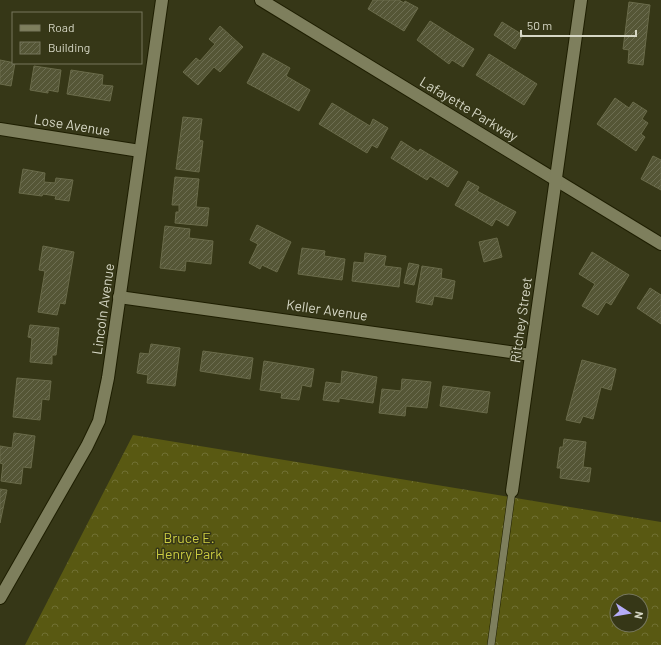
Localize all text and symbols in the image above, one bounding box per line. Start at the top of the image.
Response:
legend [12,12,142,64]
scale bar [521,12,636,38]
text: 50 m [527,18,552,32]
text: Road [48,20,75,34]
text: Building [48,40,90,54]
street label: Lafayette Parkway [417,73,522,145]
street label: Lose Avenue [33,110,111,139]
street label: Lincoln Avenue [88,262,117,356]
street label: Ritchey Street [506,276,535,364]
street label: Keller Avenue [285,295,369,324]
park label: Bruce E. Henry Park [156,529,222,562]
north arrow [609,593,649,633]
text: N [632,610,646,620]

